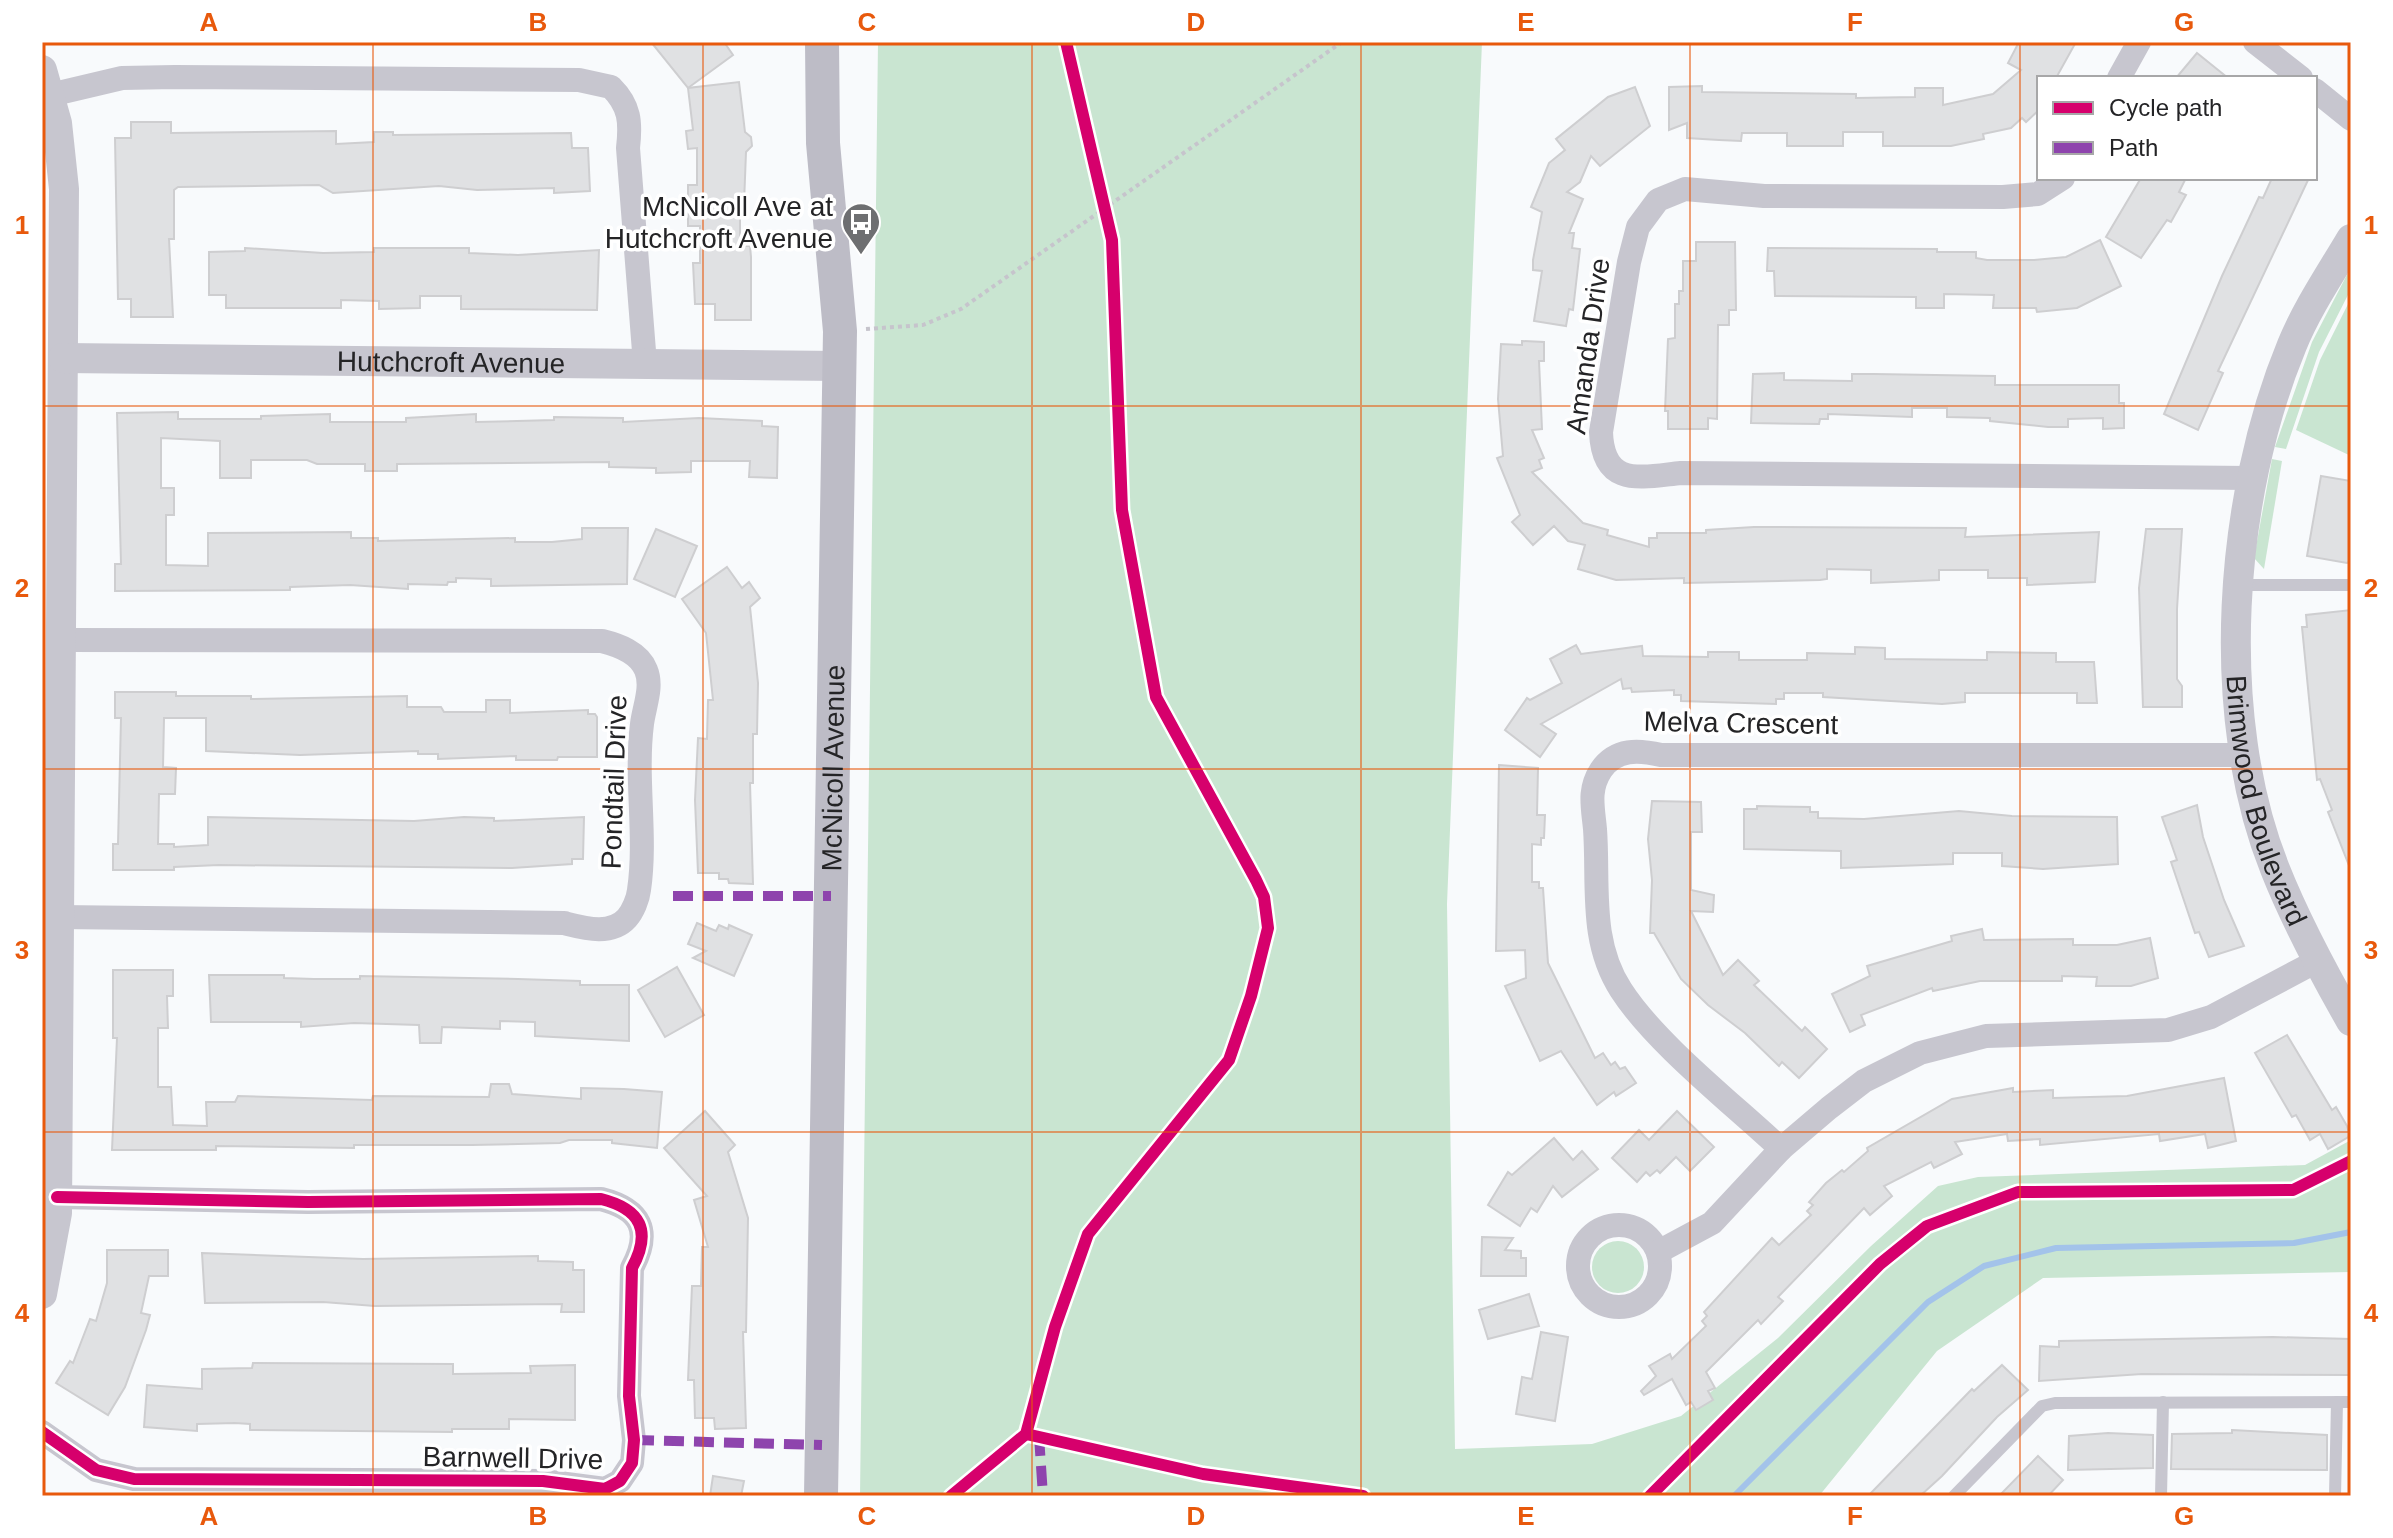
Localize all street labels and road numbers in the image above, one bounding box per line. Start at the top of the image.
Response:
street label: Amanda Drive [1560,256,1616,436]
street label: Hutchcroft Avenue [337,345,565,379]
street label: McNicoll Avenue [816,665,850,872]
street label: Brimwood Boulevard [2221,674,2313,931]
street label: Pondtail Drive [595,694,633,870]
street label: Melva Crescent [1643,706,1839,740]
street label: Barnwell Drive [422,1441,604,1475]

